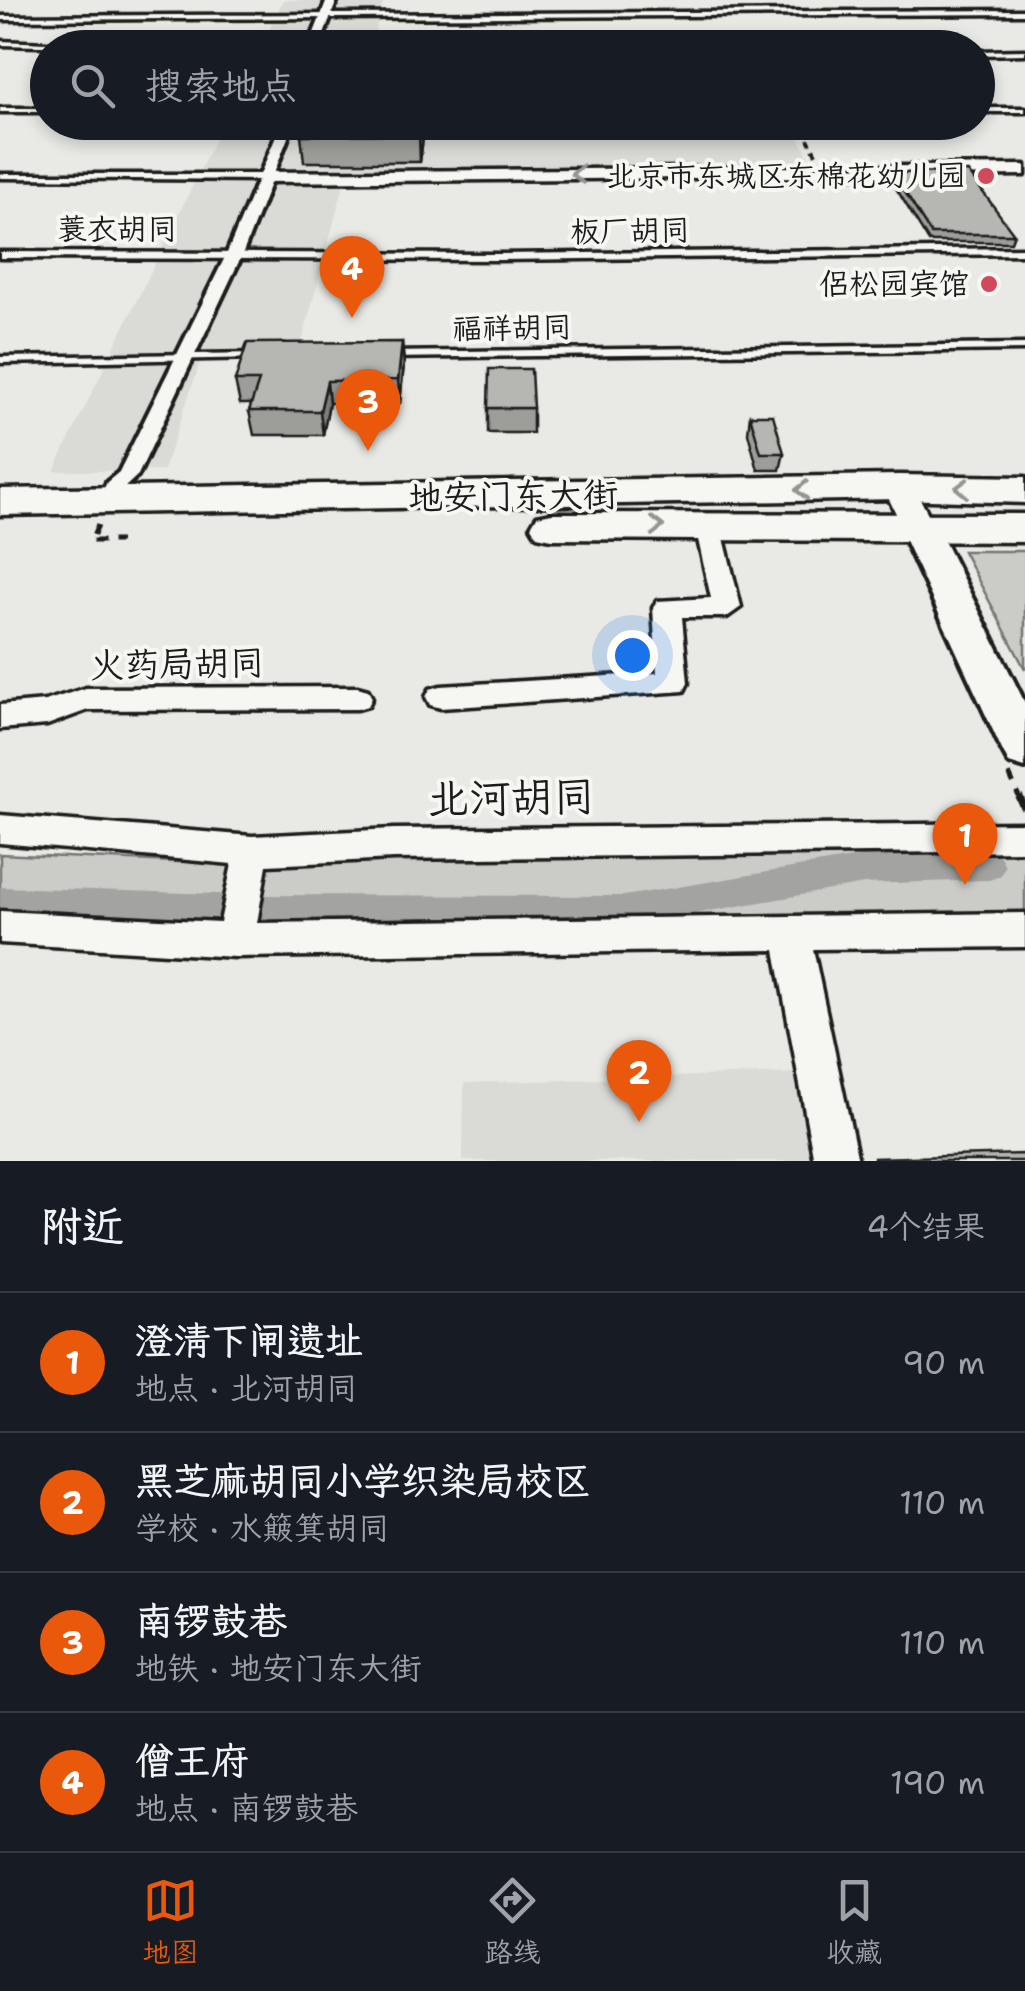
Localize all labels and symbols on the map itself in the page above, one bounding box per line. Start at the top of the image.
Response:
place label: 北京市东城区东棉花幼儿园 [606,155,966,196]
one-way arrow [569,163,584,185]
marker: 北京市东城区东棉花幼儿园 [975,165,997,187]
street label: 蓑衣胡同 [57,208,177,249]
street label: 板厂胡同 [570,209,690,252]
pin: 4 [320,236,384,318]
place label: 侣松园宾馆 [819,263,969,304]
marker: 侣松园宾馆 [978,273,1000,295]
street label: 福祥胡同 [452,306,572,349]
pin: 3 [336,368,400,451]
street label: 地安门东大街 [408,470,618,521]
one-way arrow [954,478,970,499]
one-way arrow [793,479,809,500]
one-way arrow [650,515,666,537]
your location [607,630,658,681]
street label: 火药局胡同 [89,638,265,689]
street label: 北河胡同 [427,768,595,826]
pin: 1 [932,802,998,885]
pin: 2 [606,1040,672,1122]

